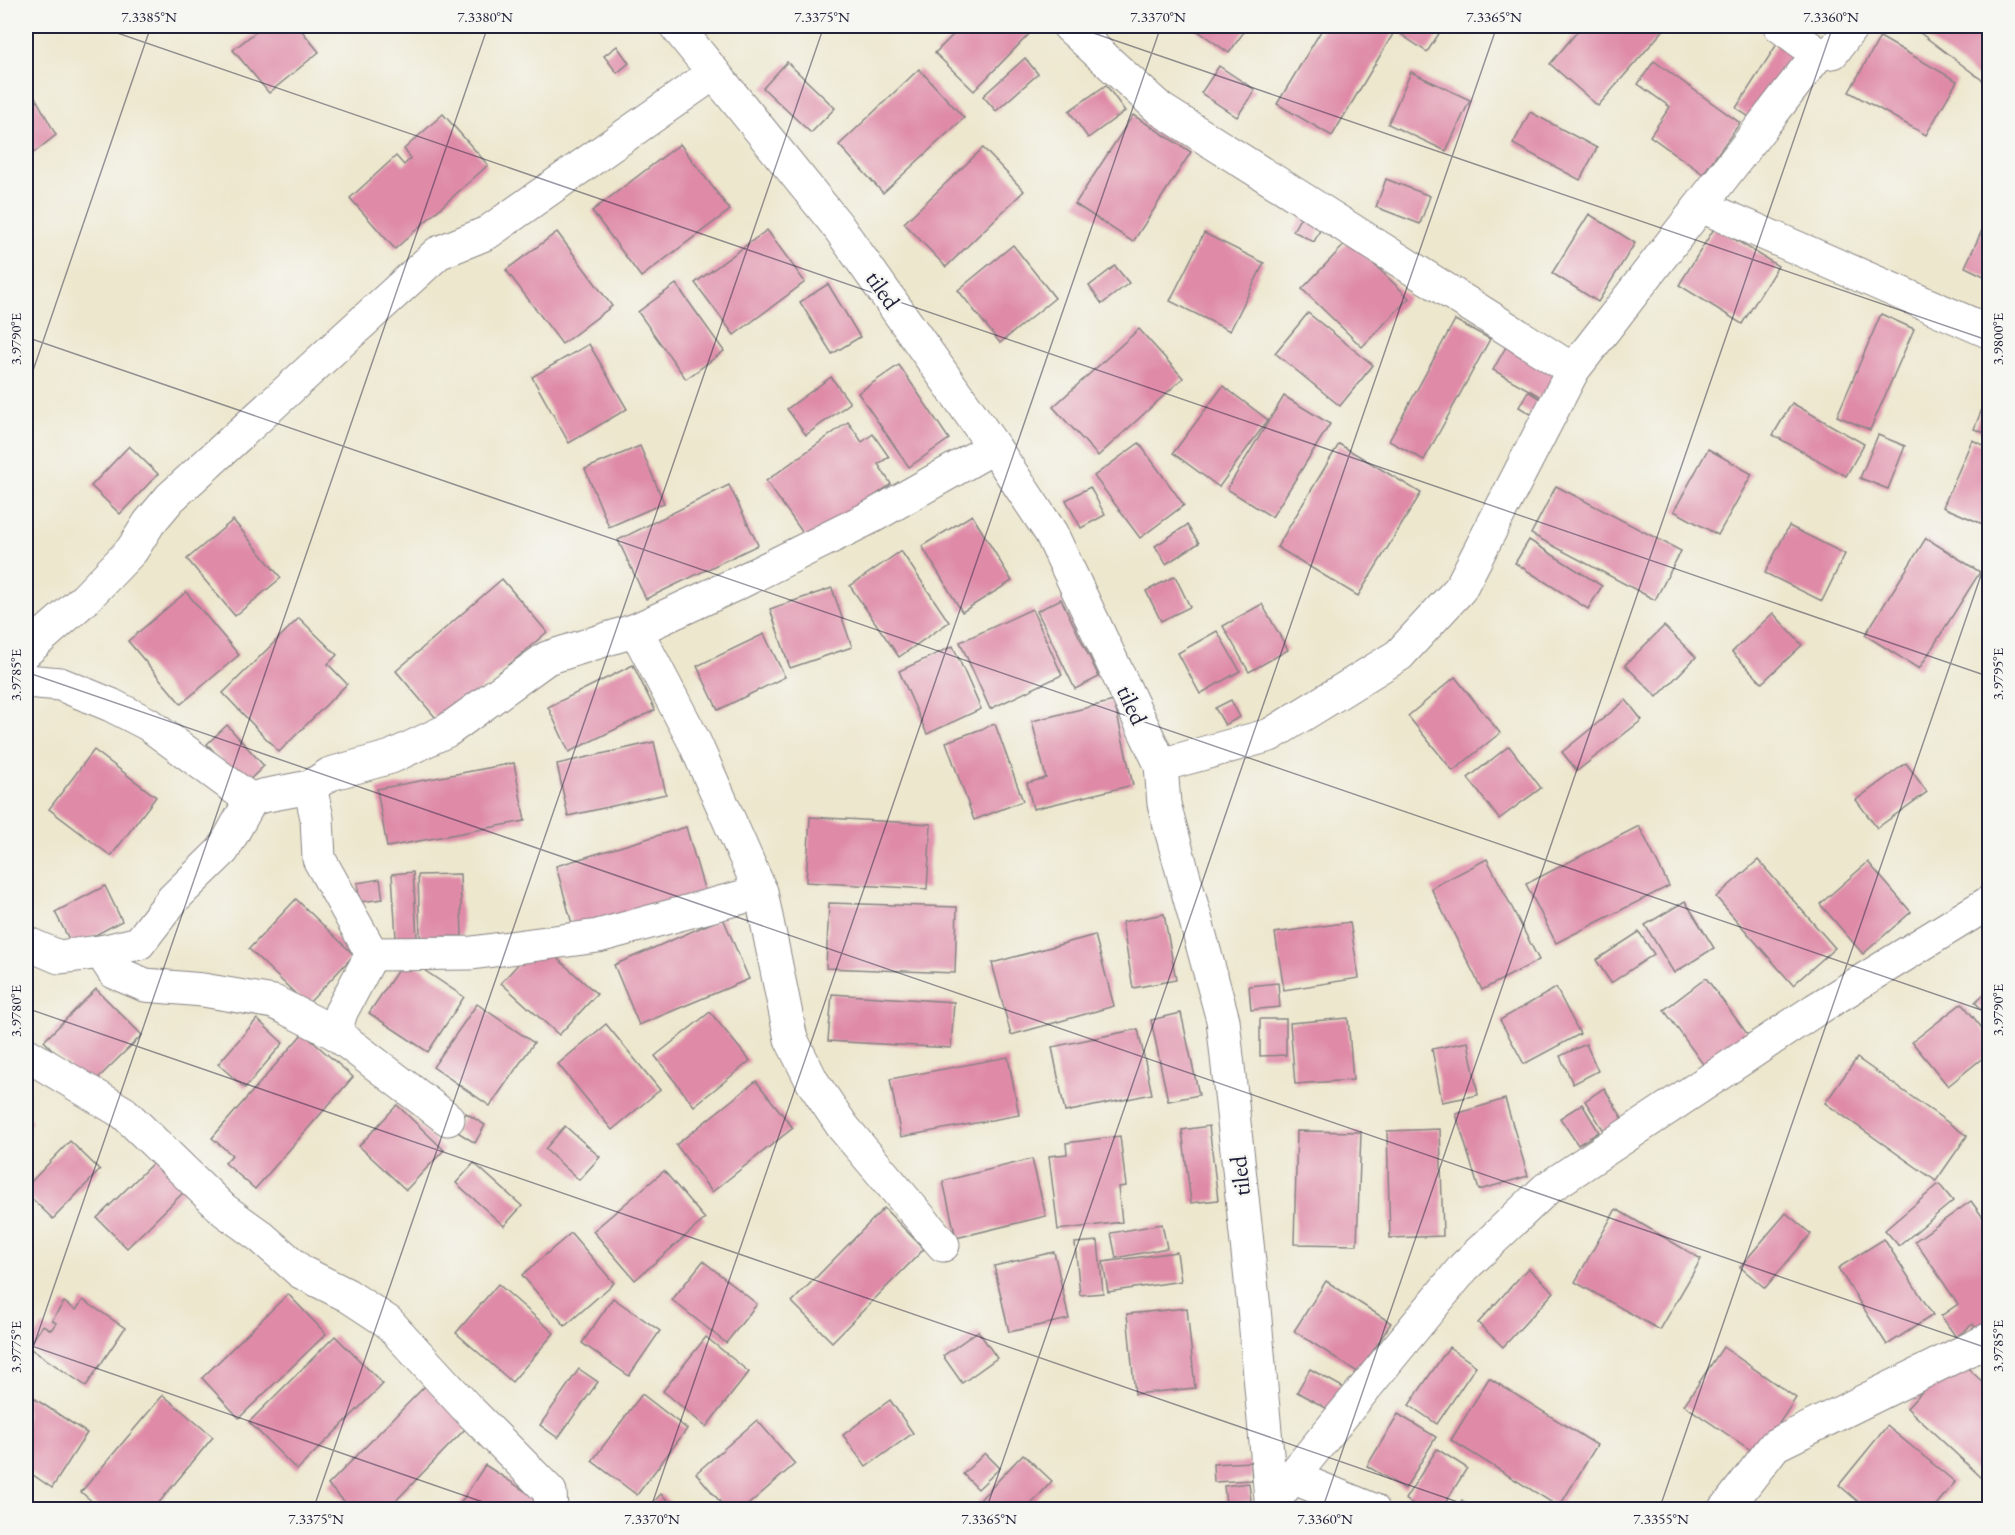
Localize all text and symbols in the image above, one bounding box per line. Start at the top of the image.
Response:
text: 7.3385°N [121,7,177,26]
text: 7.3380°N [457,7,513,26]
text: 7.3375°N [794,7,850,26]
text: 7.3370°N [1130,7,1186,26]
text: 7.3365°N [1466,7,1522,26]
text: 7.3360°N [1803,7,1859,26]
street label: tiled [859,264,908,316]
text: 3.9790°E [6,312,25,365]
text: 3.9800°E [1988,312,2007,365]
text: 3.9795°E [1988,647,2007,700]
text: 3.9785°E [6,648,25,701]
street label: tiled [1110,680,1155,730]
text: 3.9790°E [1988,983,2007,1036]
text: 3.9780°E [6,984,25,1037]
street label: tiled [1222,1153,1257,1198]
text: 3.9785°E [1988,1319,2007,1372]
text: 3.9775°E [6,1320,25,1373]
text: 7.3375°N [288,1509,344,1528]
text: 7.3370°N [624,1509,680,1528]
text: 7.3365°N [961,1509,1017,1528]
text: 7.3360°N [1297,1509,1353,1528]
text: 7.3355°N [1633,1509,1689,1528]

